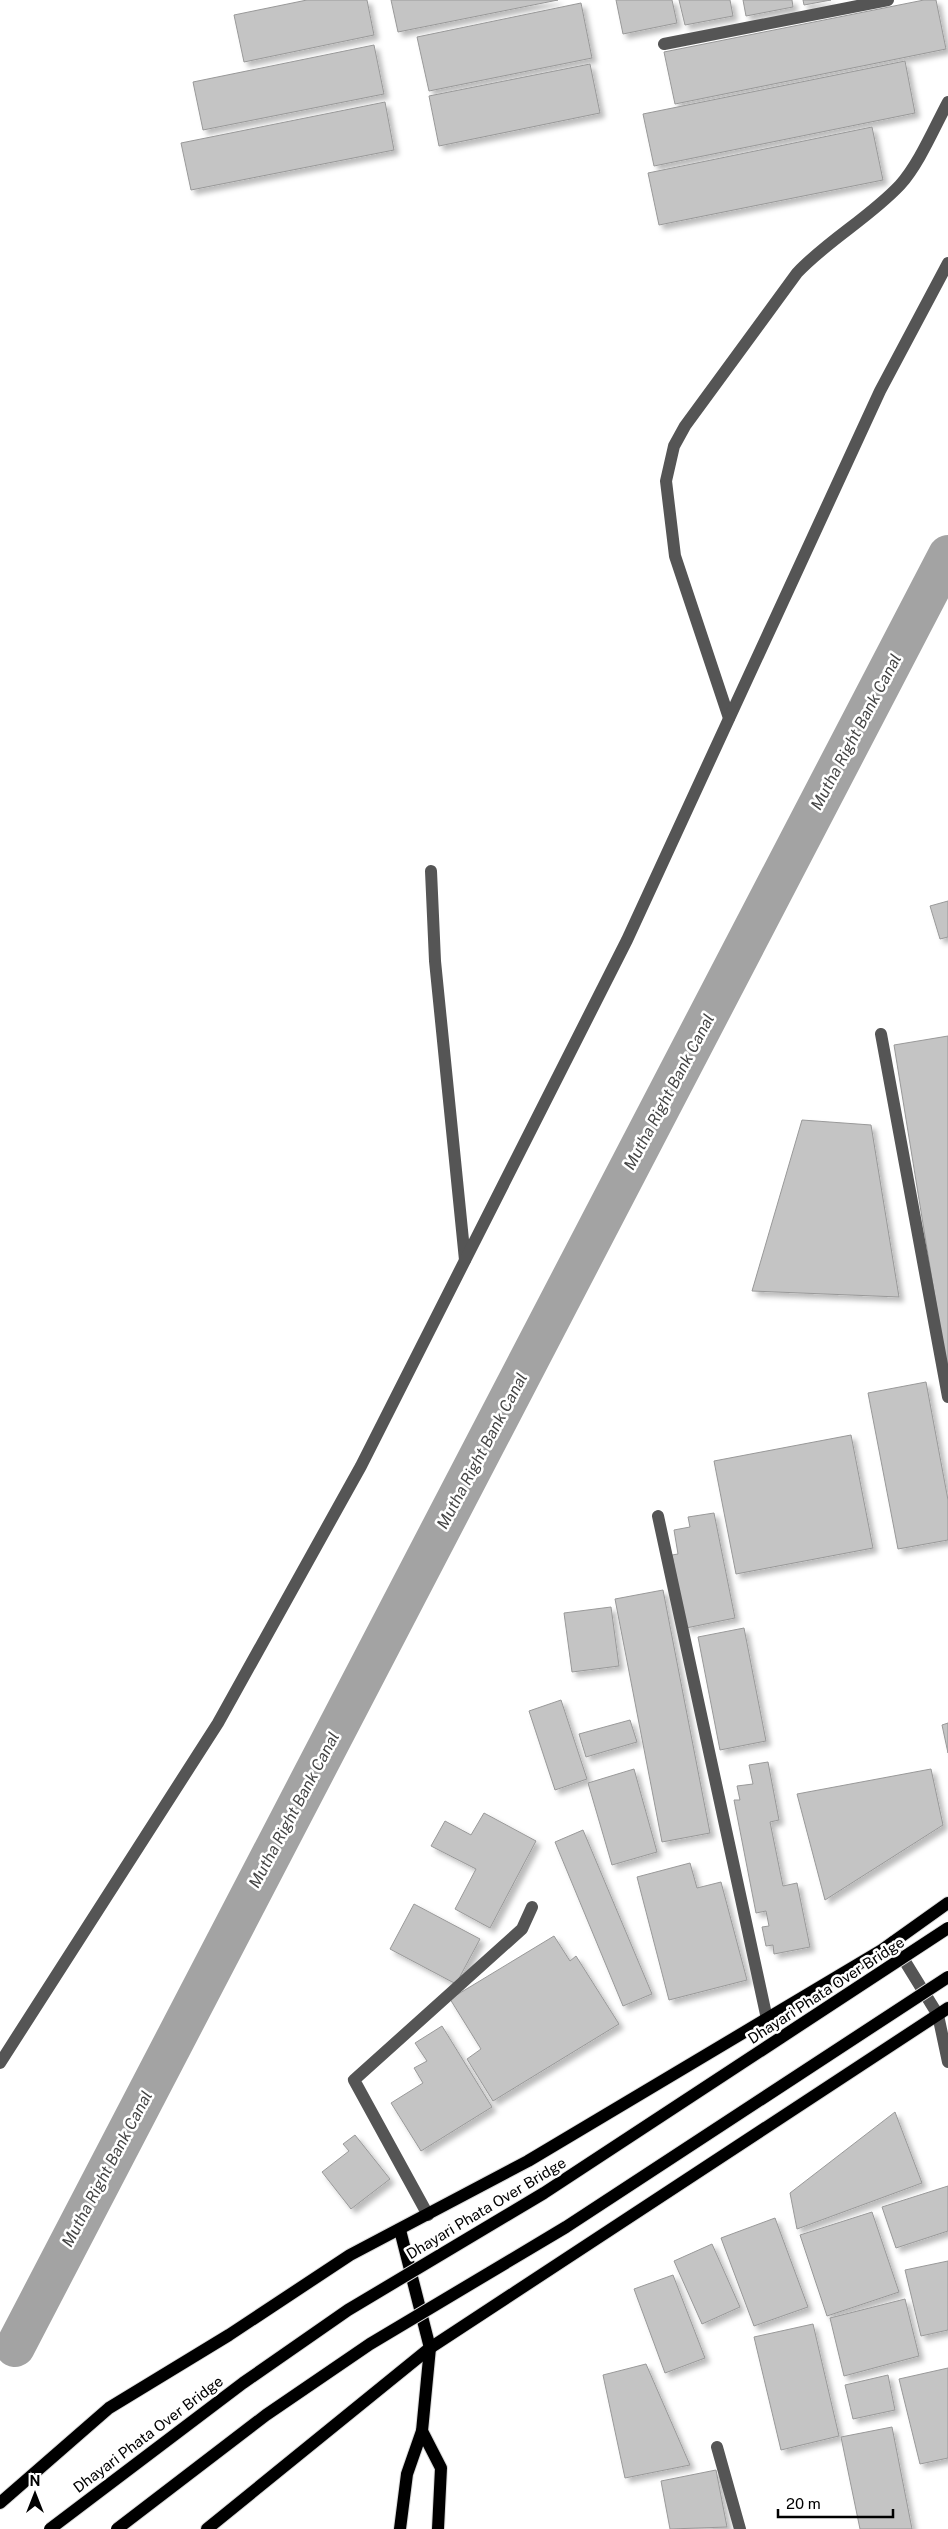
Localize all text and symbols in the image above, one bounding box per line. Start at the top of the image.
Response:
water label: Mutha Right Bank Canal [807,651,905,813]
water label: Mutha Right Bank Canal [620,1011,718,1173]
water label: Mutha Right Bank Canal [433,1370,531,1532]
water label: Mutha Right Bank Canal [245,1729,343,1891]
street label: Dhayari Phata Over Bridge [745,1933,907,2047]
water label: Mutha Right Bank Canal [58,2088,156,2250]
street label: Dhayari Phata Over Bridge [403,2154,569,2262]
street label: Dhayari Phata Over Bridge [70,2372,226,2496]
north arrow [10,2469,60,2519]
text: N [30,2473,40,2489]
scale bar [778,2486,893,2518]
text: 20 m [786,2495,821,2512]

